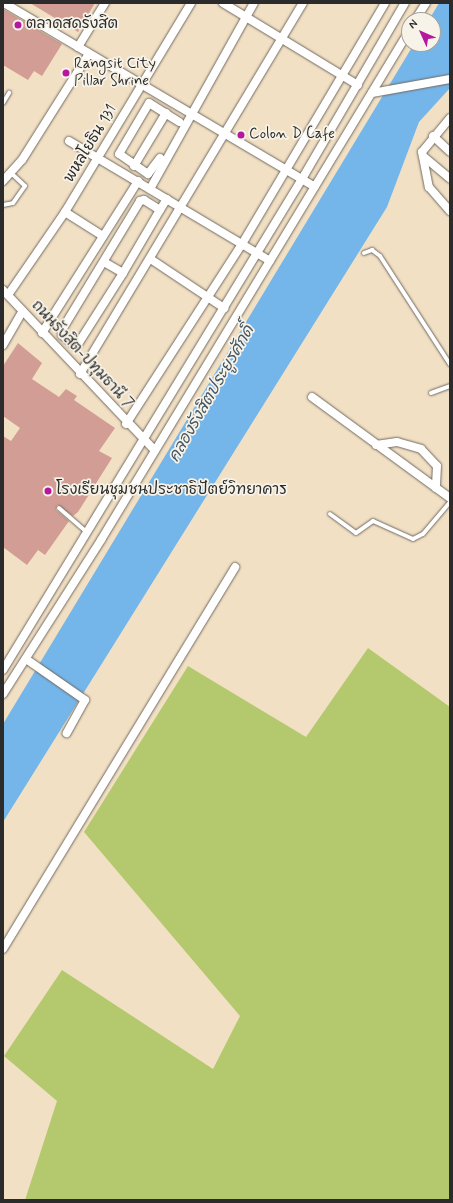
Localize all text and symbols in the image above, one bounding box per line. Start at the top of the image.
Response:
north arrow [401,12,441,52]
place label: ตลาดสดรังสิต [26,16,118,34]
text: N [406,17,421,32]
marker: ตลาดสดรังสิต [13,20,23,30]
place label: Rangsit City Pillar Shrine [74,55,153,90]
marker: Rangsit City Pillar Shrine [61,68,71,78]
street label: พหลโยธิน 131 [61,102,121,186]
place label: Colon D Cafe [249,126,338,144]
marker: Colon D Cafe [236,130,246,140]
street label: ถนนรังสิต-ปทุมธานี 7 [27,297,137,413]
water label: คลองรังสิตประยูรศักดิ์ [165,322,259,466]
place label: โรงเรียนชุมชนประชาธิปัตย์วิทยาคาร [56,482,287,500]
marker: โรงเรียนชุมชนประชาธิปัตย์วิทยาคาร [43,486,53,496]

